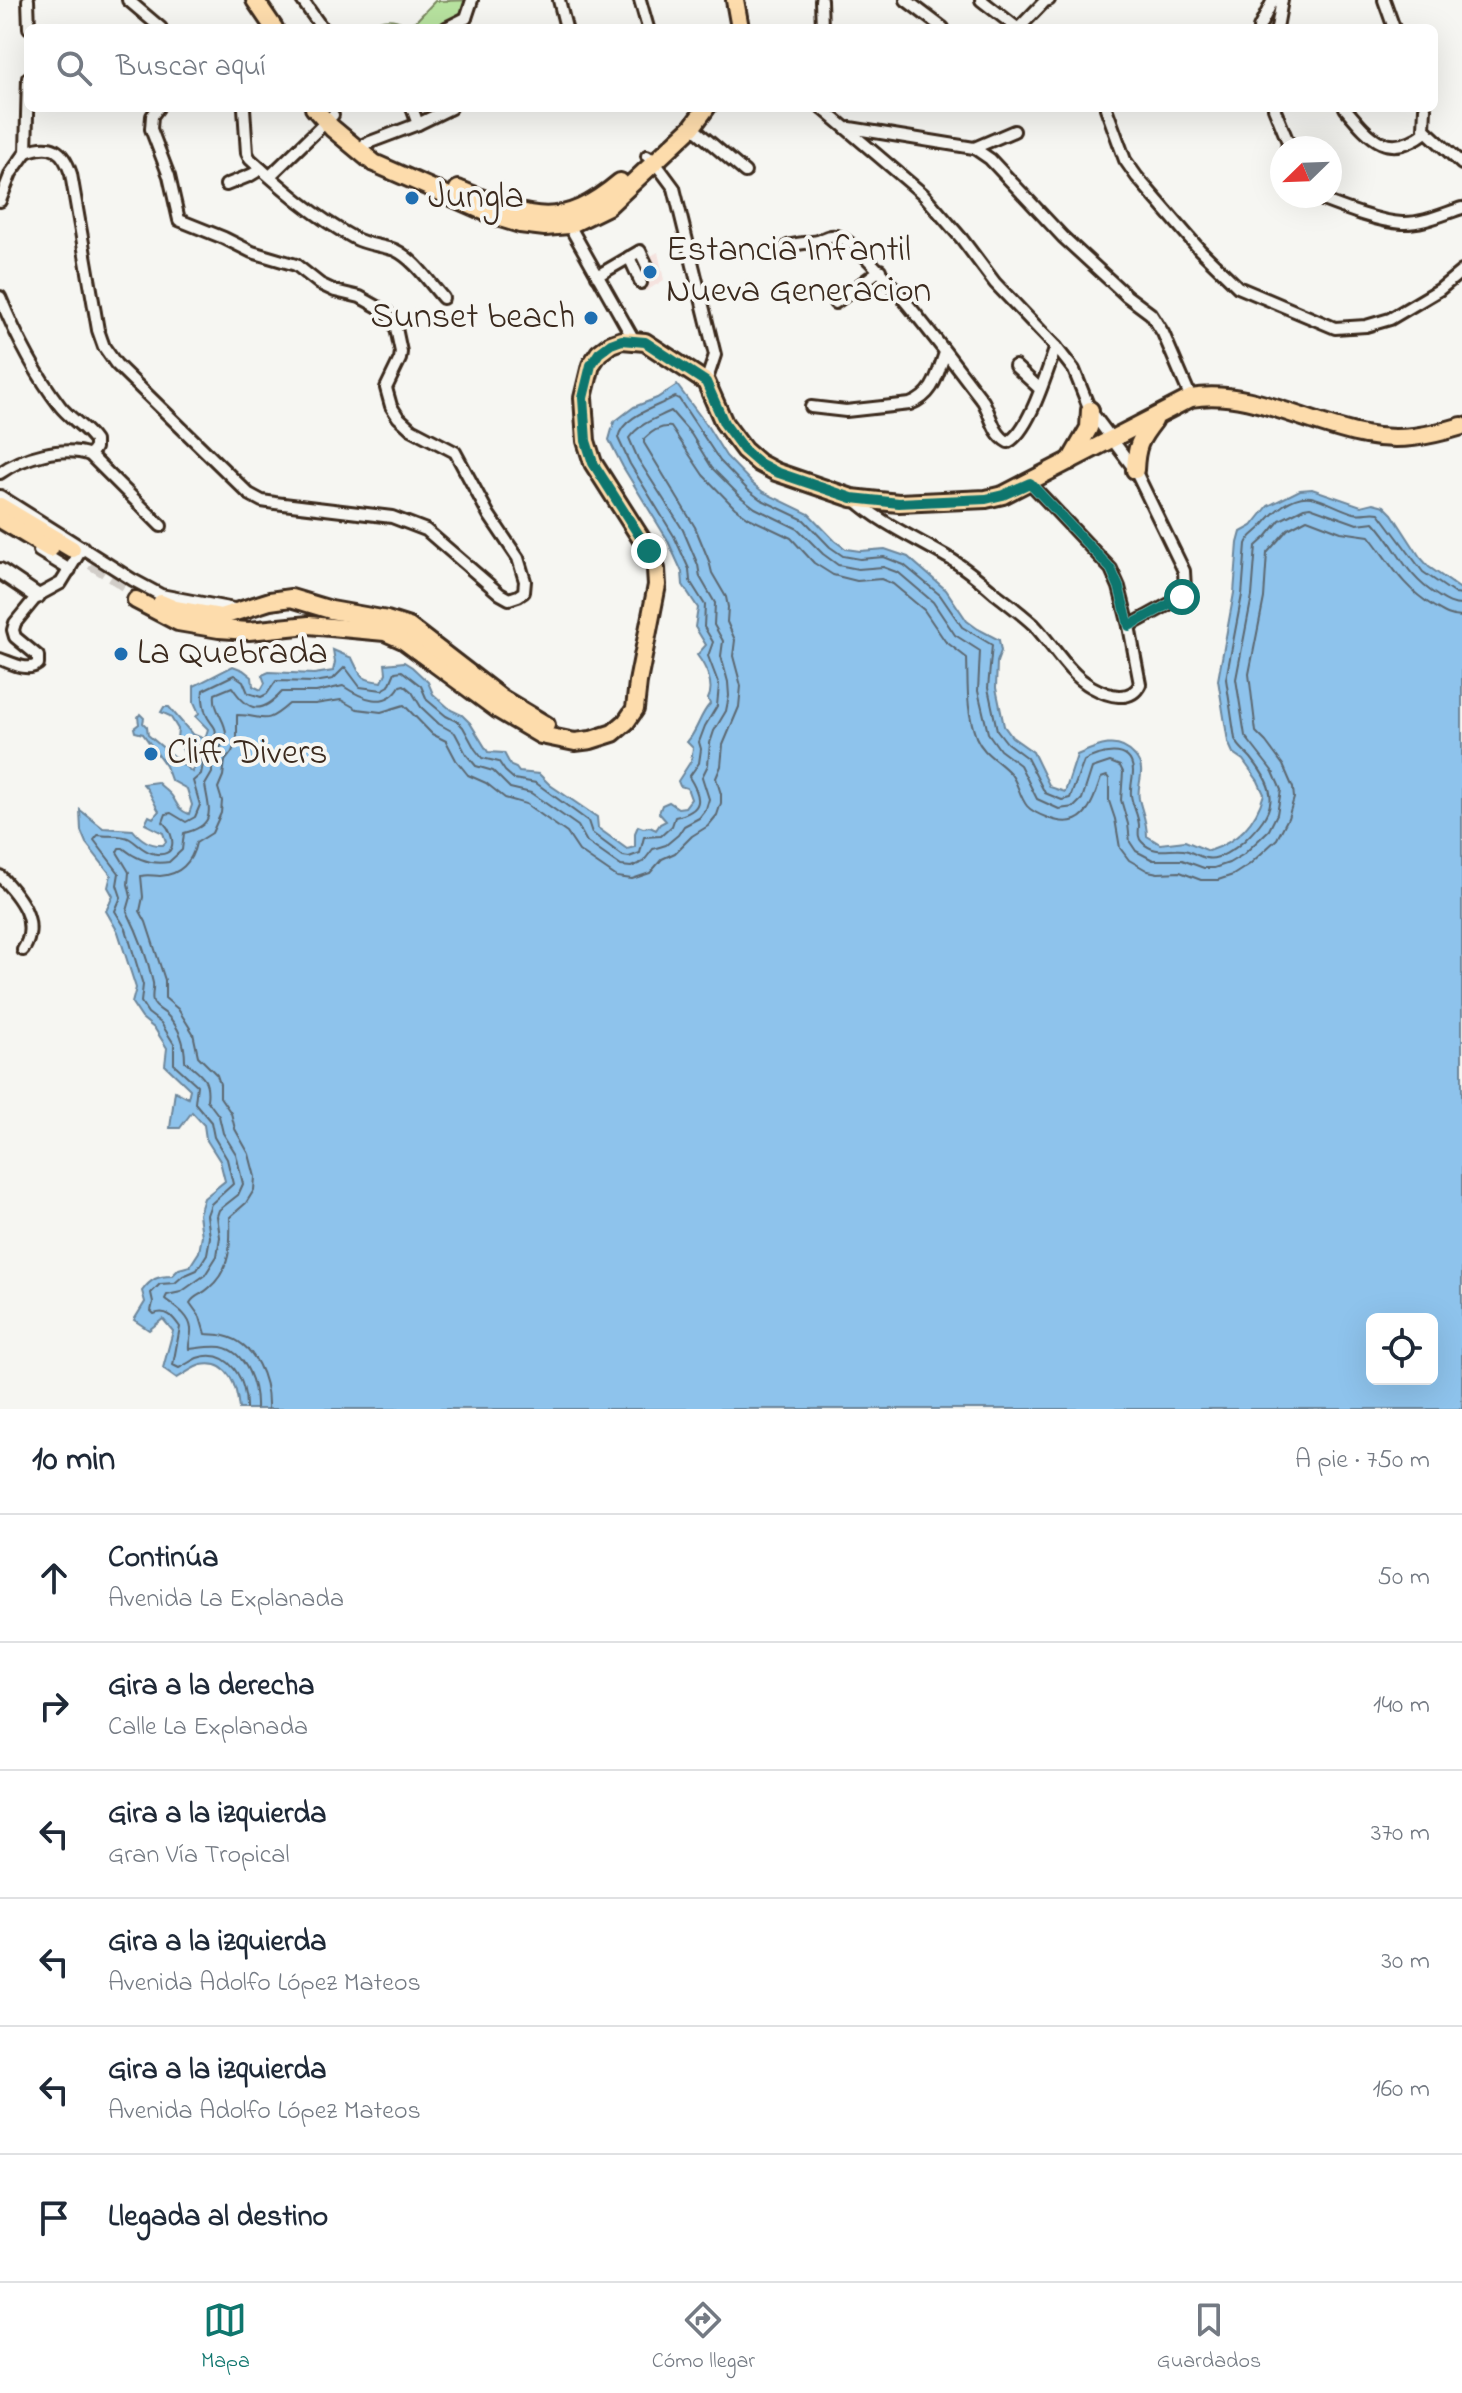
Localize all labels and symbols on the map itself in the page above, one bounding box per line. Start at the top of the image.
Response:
north arrow [1270,136,1342,208]
place label: Jungla [428,172,524,225]
marker: Jungla [403,189,421,207]
place label: Estancia Infantil Nueva Generacion [666,225,931,319]
marker: Estancia Infantil Nueva Generacion [641,263,659,281]
place label: Sunset beach [370,292,575,345]
marker: Sunset beach [582,309,600,327]
route end [631,533,667,569]
route start [1164,579,1200,615]
place label: La Quebrada [137,628,328,681]
marker: La Quebrada [112,645,130,663]
place label: Cliff Divers [167,728,328,781]
marker: Cliff Divers [142,745,160,763]

